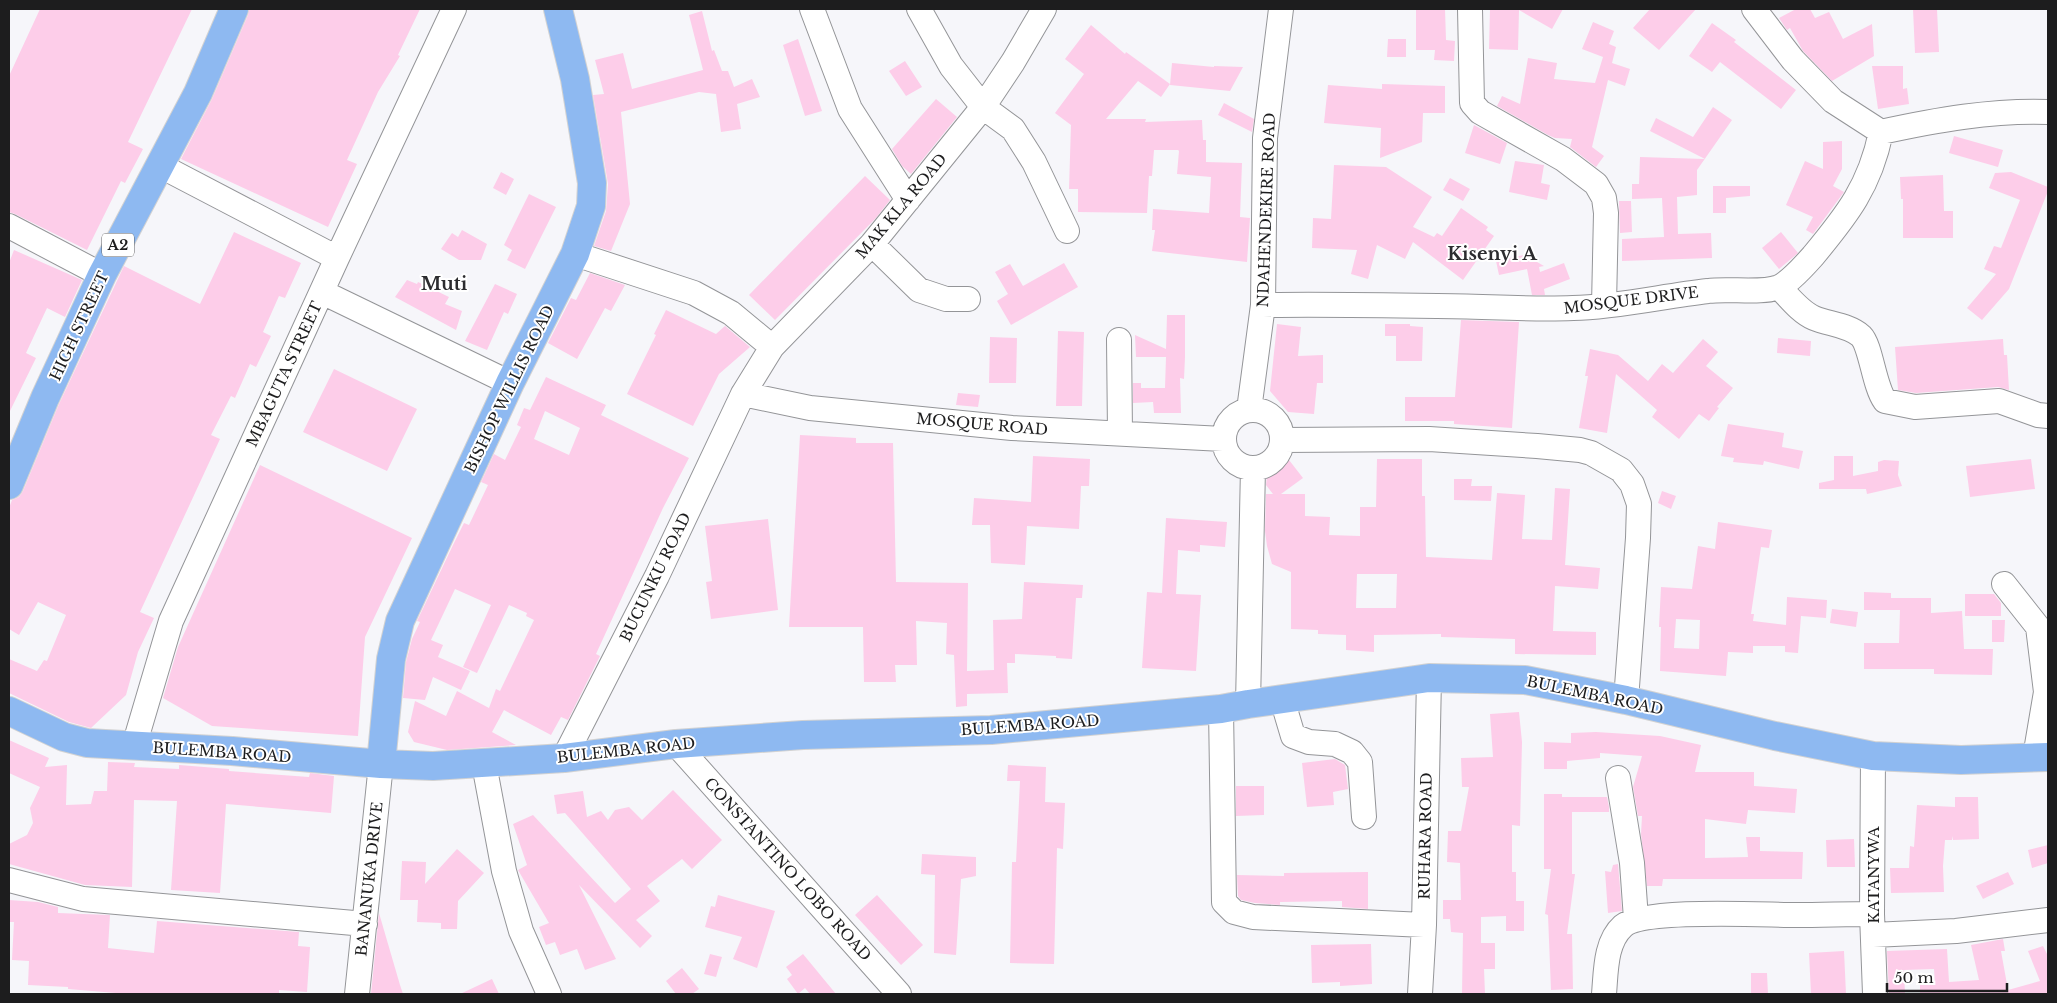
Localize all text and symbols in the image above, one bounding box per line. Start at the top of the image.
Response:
street label: NDAHENDEKIRE ROAD [1253,112,1279,308]
street label: MAK KLA ROAD [851,150,951,262]
road number: A2 [102,234,134,256]
district label: Kisenyi A [1447,243,1538,265]
street label: HIGH STREET [45,268,113,384]
district label: Muti [421,273,468,295]
street label: MOSQUE DRIVE [1562,282,1700,318]
street label: MBAGUTA STREET [242,298,326,450]
street label: BISHOP WILLIS ROAD [460,302,558,476]
street label: MOSQUE ROAD [915,409,1049,439]
street label: BUCUNKU ROAD [615,509,695,645]
street label: BULEMBA ROAD [1525,671,1665,719]
street label: BULEMBA ROAD [960,711,1100,739]
street label: BULEMBA ROAD [556,733,696,767]
street label: BULEMBA ROAD [152,738,292,766]
street label: RUHARA ROAD [1414,772,1436,900]
street label: CONSTANTINO LOBO ROAD [701,773,875,965]
street label: BANANUKA DRIVE [351,801,387,957]
street label: KATANYWA [1864,826,1883,924]
scale bar [1887,960,2007,992]
text: 50 m [1894,968,1934,987]

